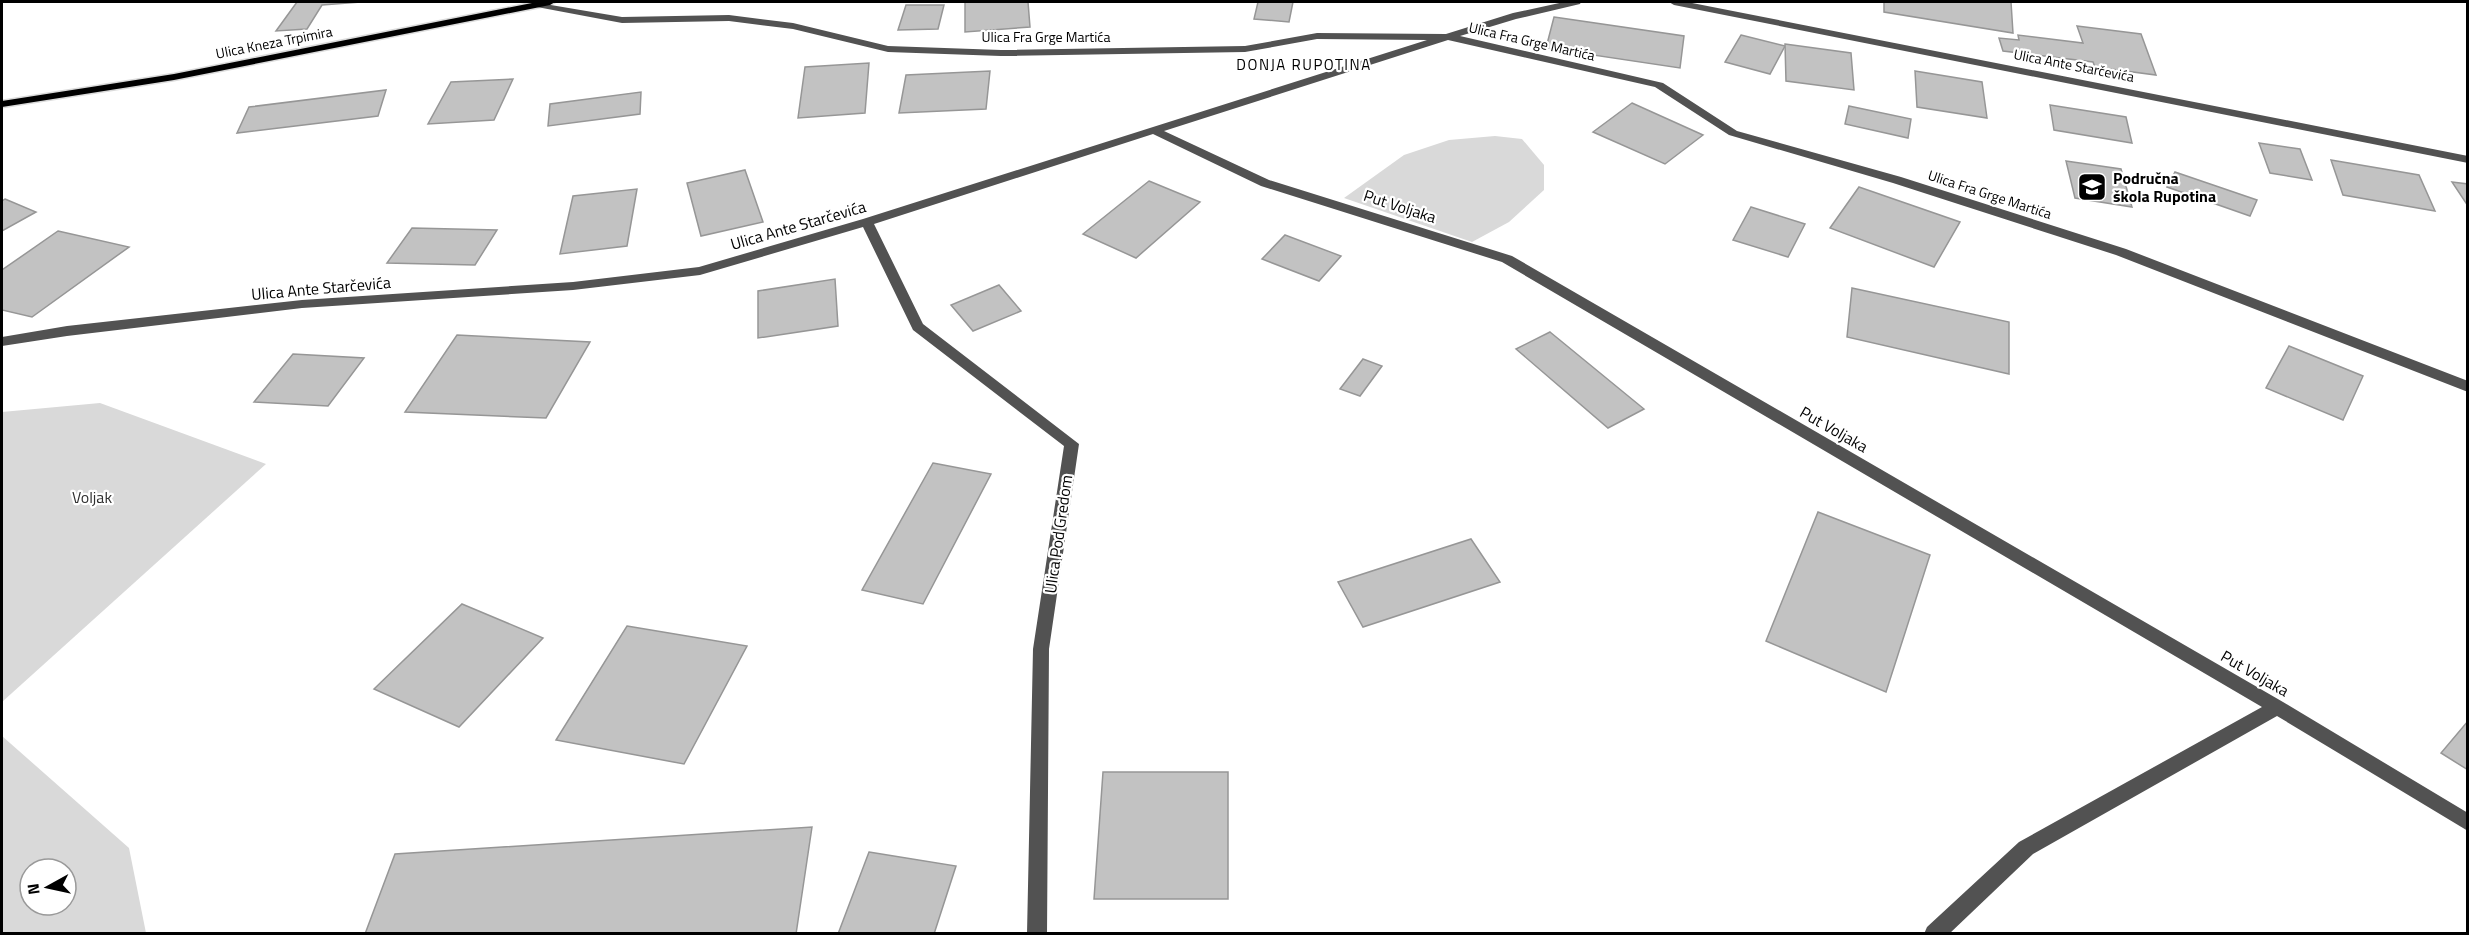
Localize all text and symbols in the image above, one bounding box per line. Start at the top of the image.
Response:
street label: Ulica Fra Grge Martića [1467,16,1597,66]
street label: Ulica Kneza Trpimira [214,20,334,64]
street label: Ulica Fra Grge Martića [982,26,1110,47]
street label: Ulica Ante Starčevića [2012,43,2136,87]
district label: DONJA RUPOTINA [1236,53,1372,76]
street label: Ulica Fra Grge Martića [1925,164,2055,224]
place label: Područna škola Rupotina [2113,166,2216,208]
school or university icon: Područna škola Rupotina [2076,171,2108,203]
street label: Put Voljaka [1361,183,1439,229]
street label: Ulica Ante Starčevića [727,194,869,256]
street label: Ulica Ante Starčevića [250,270,392,306]
street label: Put Voljaka [1795,400,1873,458]
street label: Ulica Pod Gredom [1038,473,1078,595]
park label: Voljak [72,485,112,509]
street label: Put Voljaka [2216,644,2294,702]
north arrow [18,857,78,917]
text: N [20,882,46,896]

